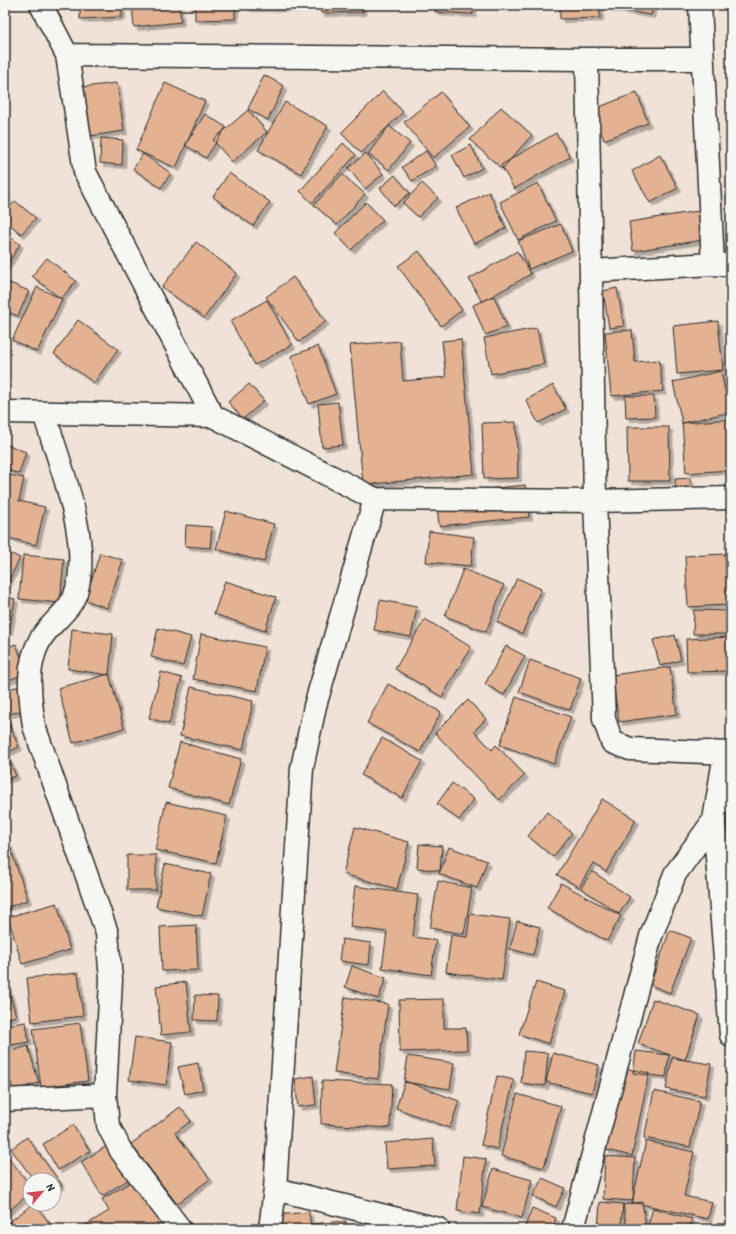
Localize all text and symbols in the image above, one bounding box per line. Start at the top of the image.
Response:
north arrow [22,1172,62,1212]
text: N [43,1181,58,1193]

